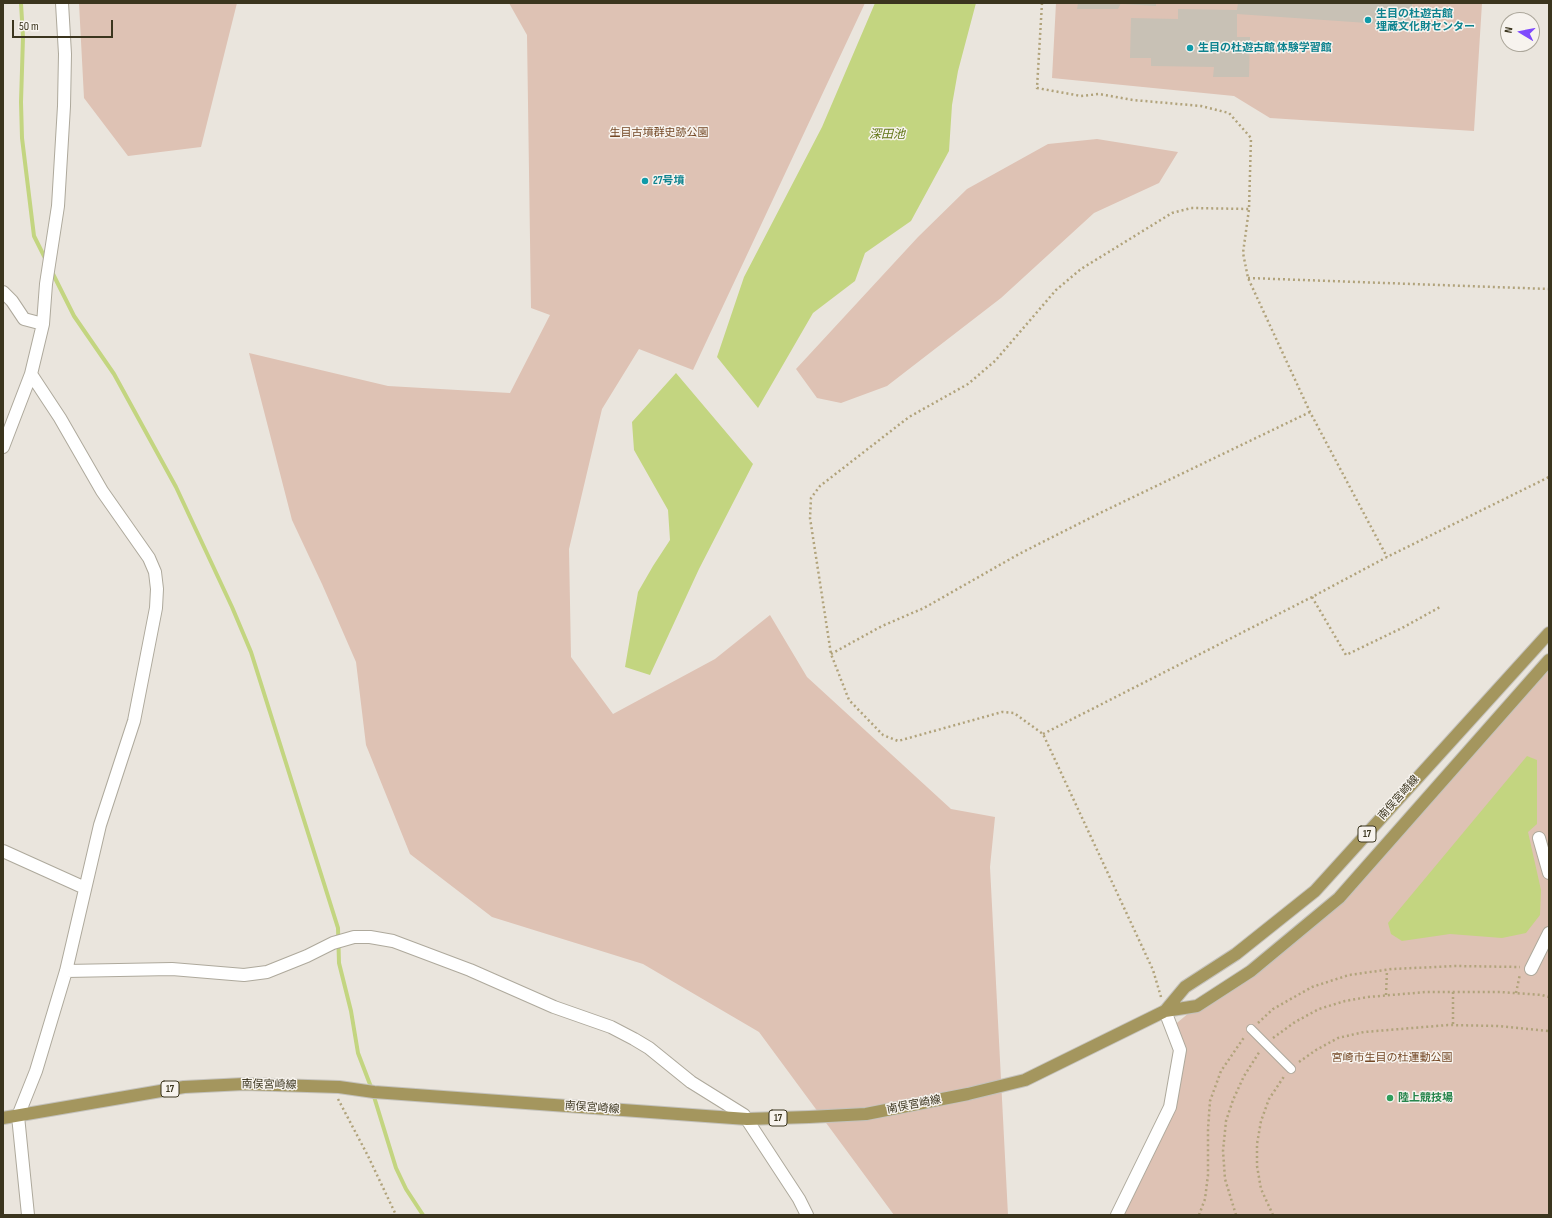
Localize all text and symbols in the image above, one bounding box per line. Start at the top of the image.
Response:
place label: 生目の杜遊古館 埋蔵文化財センター [1376,7,1475,33]
scale bar [14,12,115,38]
north arrow [1500,12,1540,52]
marker: 生目の杜遊古館 埋蔵文化財センター [1363,15,1373,25]
text: 50 m [19,19,39,34]
text: N [1502,26,1516,34]
place label: 生目の杜遊古館 体験学習館 [1198,41,1332,55]
marker: 生目の杜遊古館 体験学習館 [1185,43,1195,53]
park label: 生目古墳群史跡公園 [610,126,708,140]
water label: 深田池 [869,128,905,142]
place label: 27号墳 [653,174,685,188]
marker: 27号墳 [640,176,650,186]
street label: 南俣宮崎線 [1376,773,1422,823]
road number: 17 [1358,826,1376,842]
park label: 宮崎市生目の杜運動公園 [1332,1051,1452,1065]
street label: 南俣宮崎線 [241,1078,297,1092]
road number: 17 [161,1081,179,1097]
place label: 陸上競技場 [1398,1091,1453,1105]
street label: 南俣宮崎線 [886,1093,942,1117]
marker: 陸上競技場 [1385,1093,1395,1103]
street label: 南俣宮崎線 [564,1099,620,1117]
road number: 17 [769,1110,787,1126]

